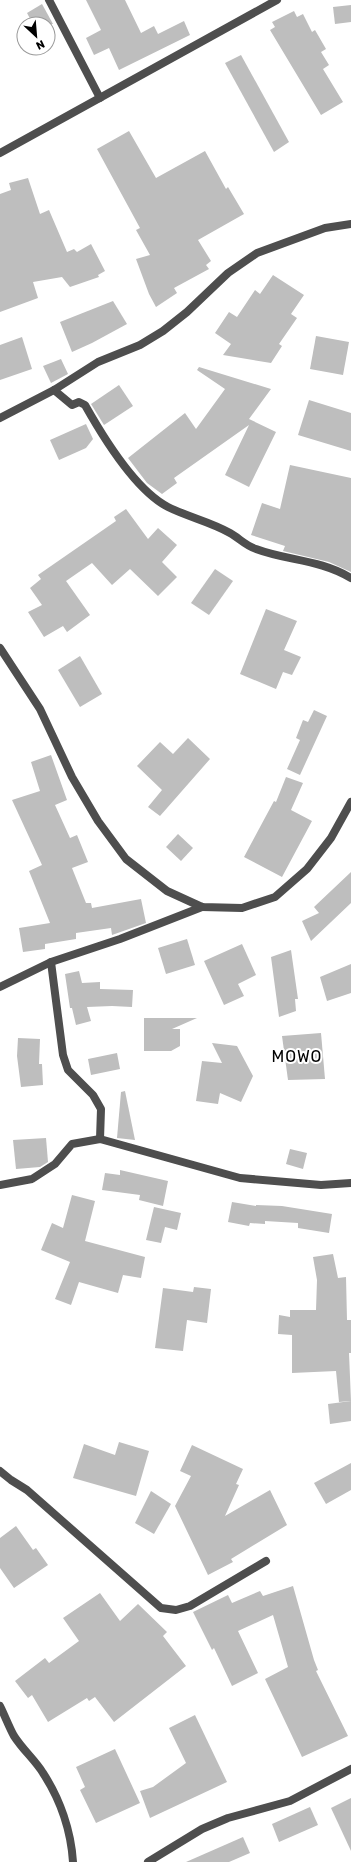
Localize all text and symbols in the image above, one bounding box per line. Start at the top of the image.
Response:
north arrow [16,16,56,56]
text: N [34,37,47,52]
district label: MOWO [272,1047,322,1066]

